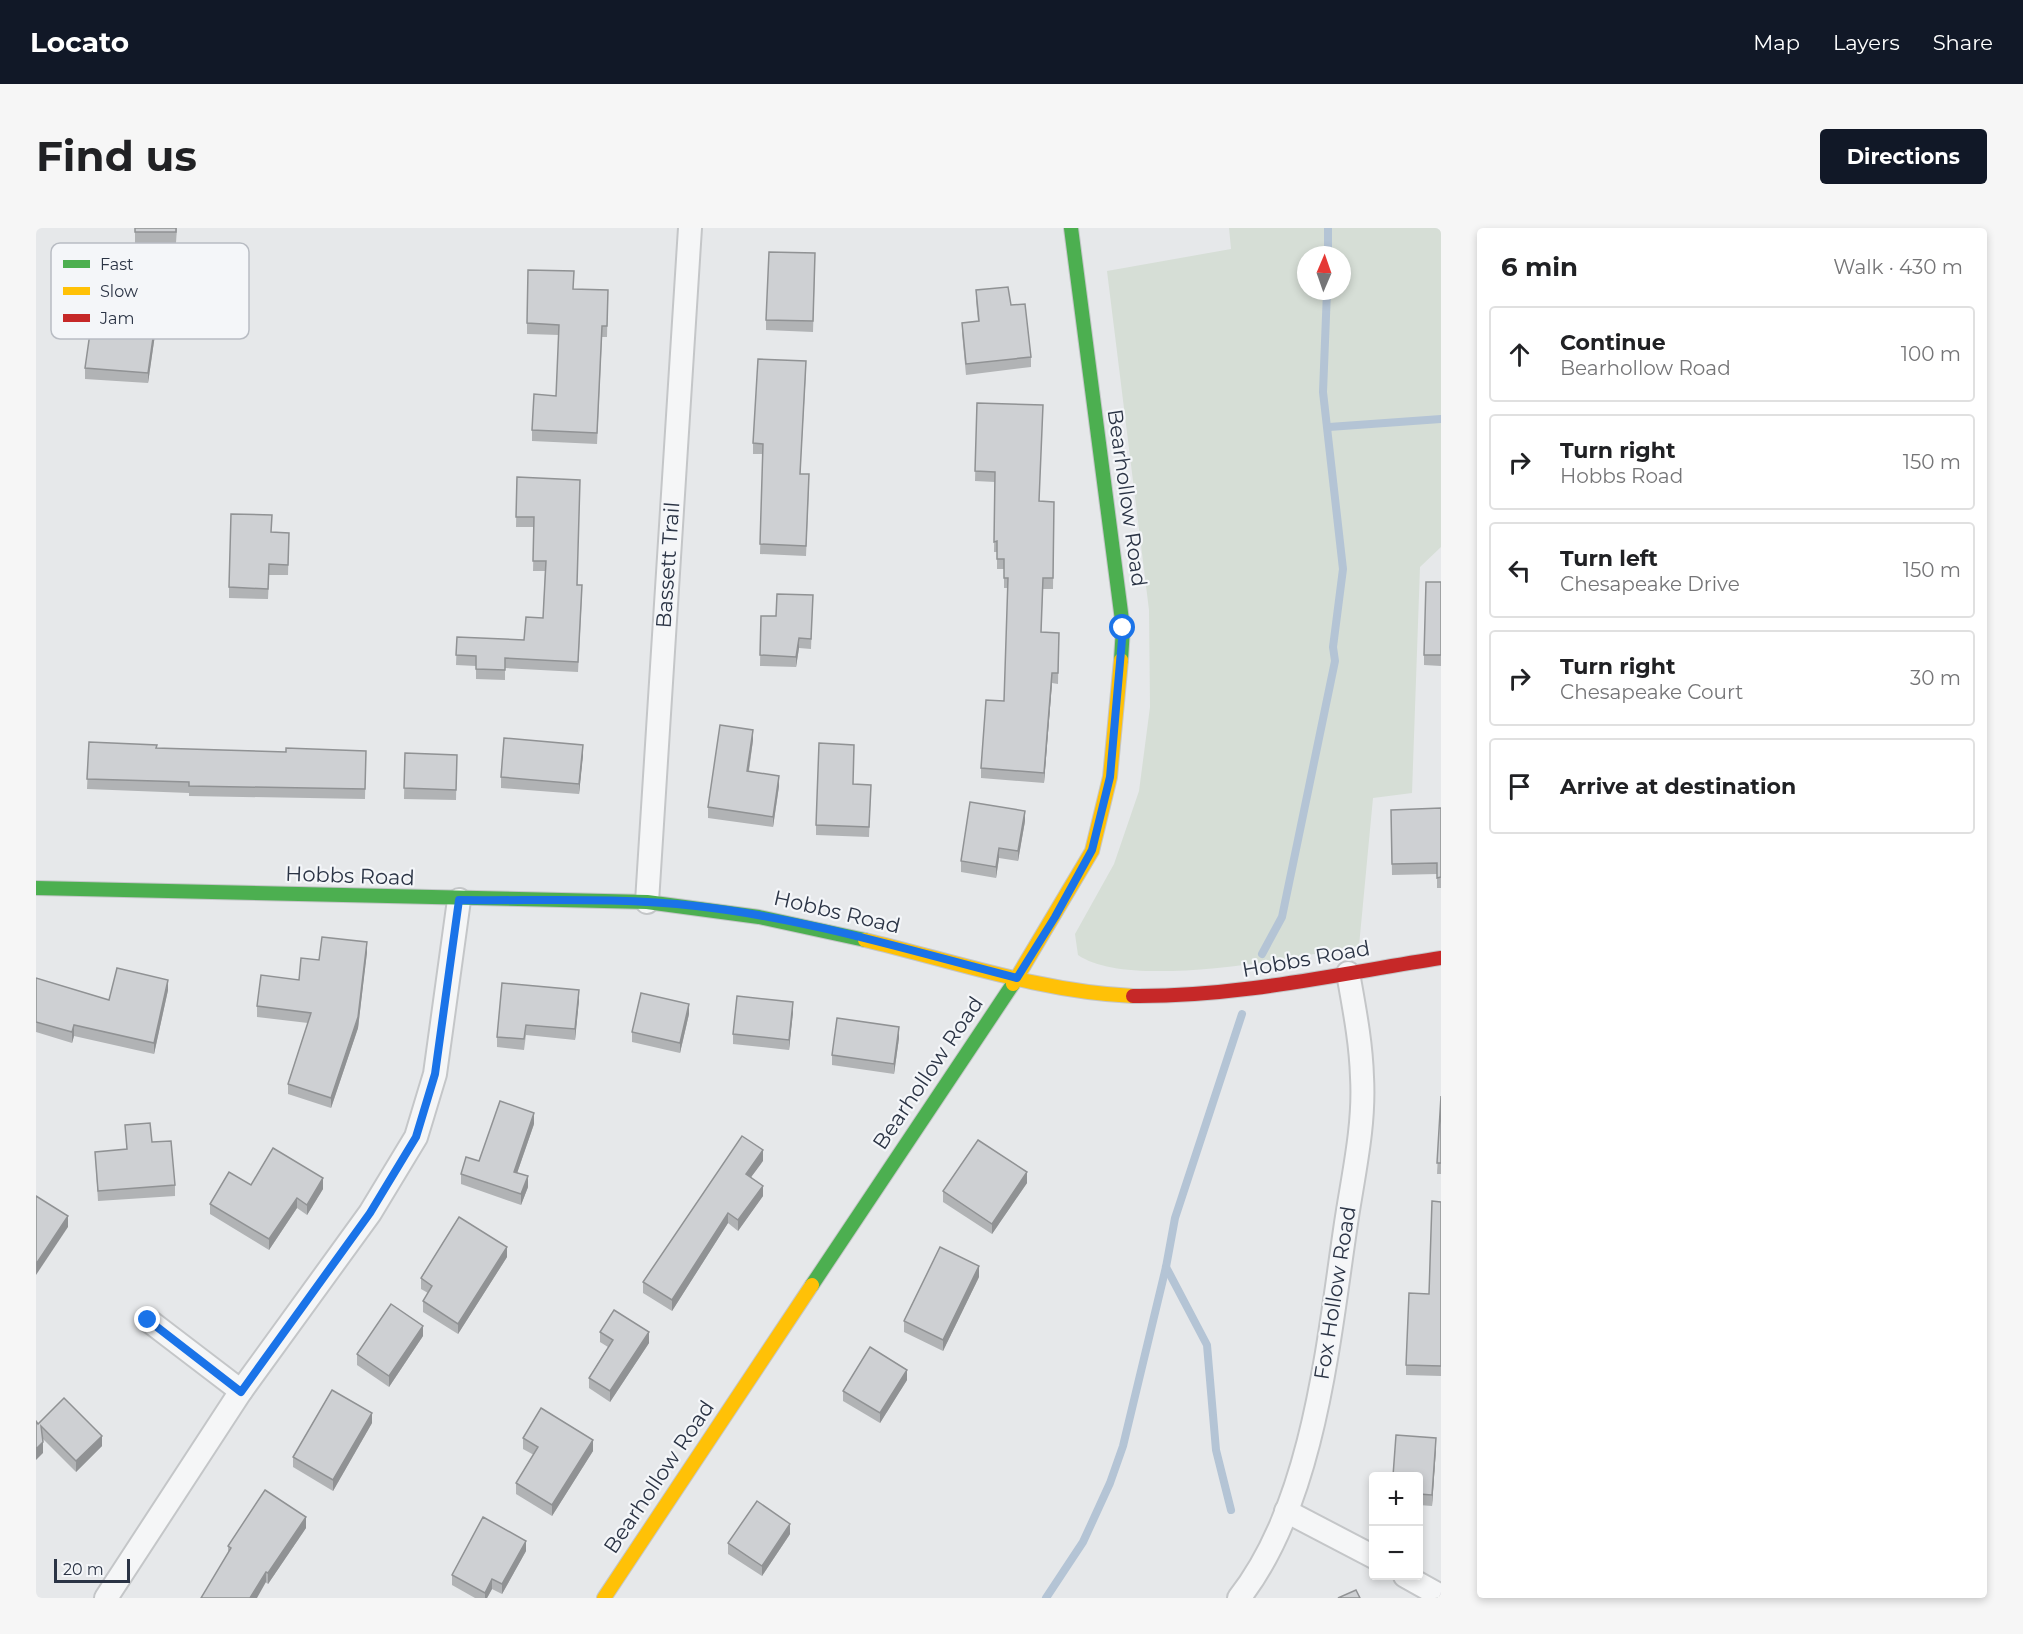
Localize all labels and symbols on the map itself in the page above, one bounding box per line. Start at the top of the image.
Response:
legend [51,243,249,339]
north arrow [1297,246,1351,300]
text: Fast [100,255,134,274]
text: Slow [100,282,138,301]
text: Jam [99,309,134,328]
street label: Bearhollow Road [1103,407,1152,588]
street label: Bassett Trail [651,501,684,629]
route start [1109,614,1135,640]
street label: Hobbs Road [285,861,415,890]
street label: Hobbs Road [771,885,903,938]
street label: Hobbs Road [1240,935,1372,982]
street label: Bearhollow Road [867,991,988,1154]
street label: Fox Hollow Road [1308,1204,1361,1382]
route end [134,1306,160,1332]
street label: Bearhollow Road [598,1395,719,1558]
scale bar [54,1556,130,1584]

